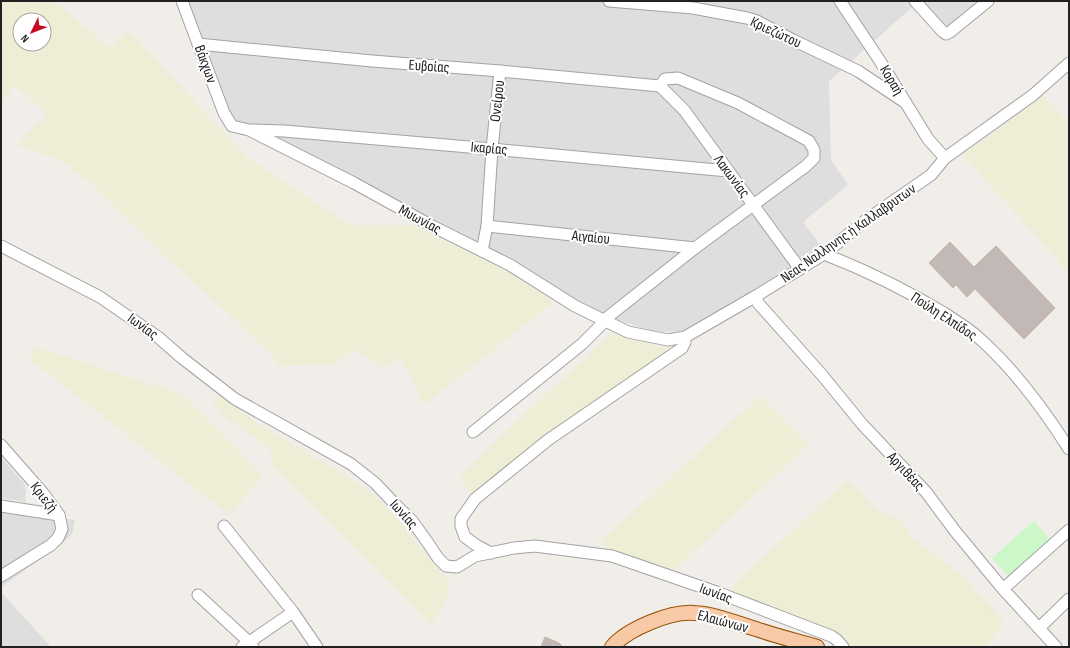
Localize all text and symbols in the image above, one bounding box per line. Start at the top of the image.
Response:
north arrow [12,12,52,52]
street label: Κριεζώτου [747,12,804,53]
text: N [18,32,32,45]
street label: Βάκχων [190,43,221,86]
street label: Ευβοίας [408,56,450,77]
street label: Κοραή [875,62,908,99]
street label: Ονείρου [486,79,509,123]
street label: Ικαρίας [470,137,508,160]
street label: Λακωνίας [709,150,754,202]
street label: Νεας Nαλληνης ή Καλλαβρυτων [777,179,920,287]
street label: Μυωνίας [395,200,445,239]
street label: Αιγαίου [570,226,611,249]
street label: Πούλη Ελπίδος [907,288,981,345]
street label: Ιωνίας [124,309,162,344]
street label: Αργιθέας [882,447,929,495]
street label: Κριεζή [26,478,61,516]
street label: Ιωνίας [385,495,422,533]
street label: Ιωνίας [697,579,735,608]
street label: Ελαιώνων [695,606,750,637]

